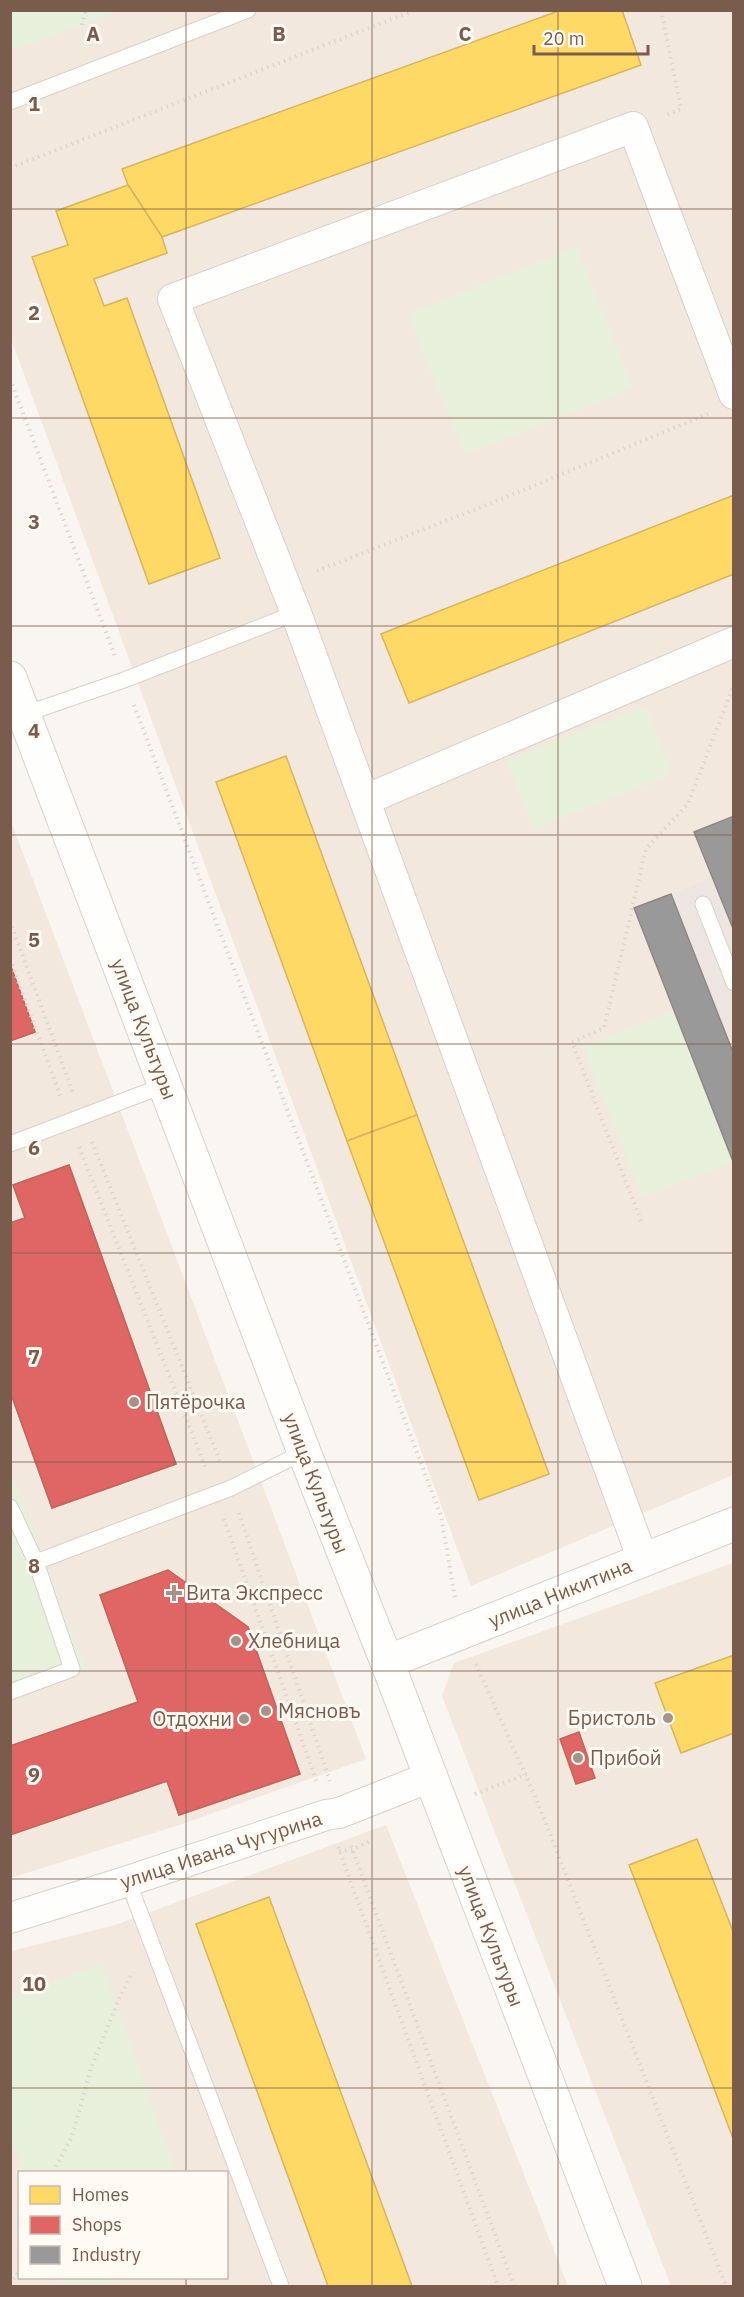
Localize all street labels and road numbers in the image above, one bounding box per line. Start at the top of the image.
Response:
street label: улица Культуры [105,955,184,1103]
street label: улица Культуры [277,1409,356,1557]
street label: улица Никитина [484,1551,636,1634]
street label: улица Ивана Чугурина [116,1804,326,1895]
street label: улица Культуры [452,1862,531,2010]

